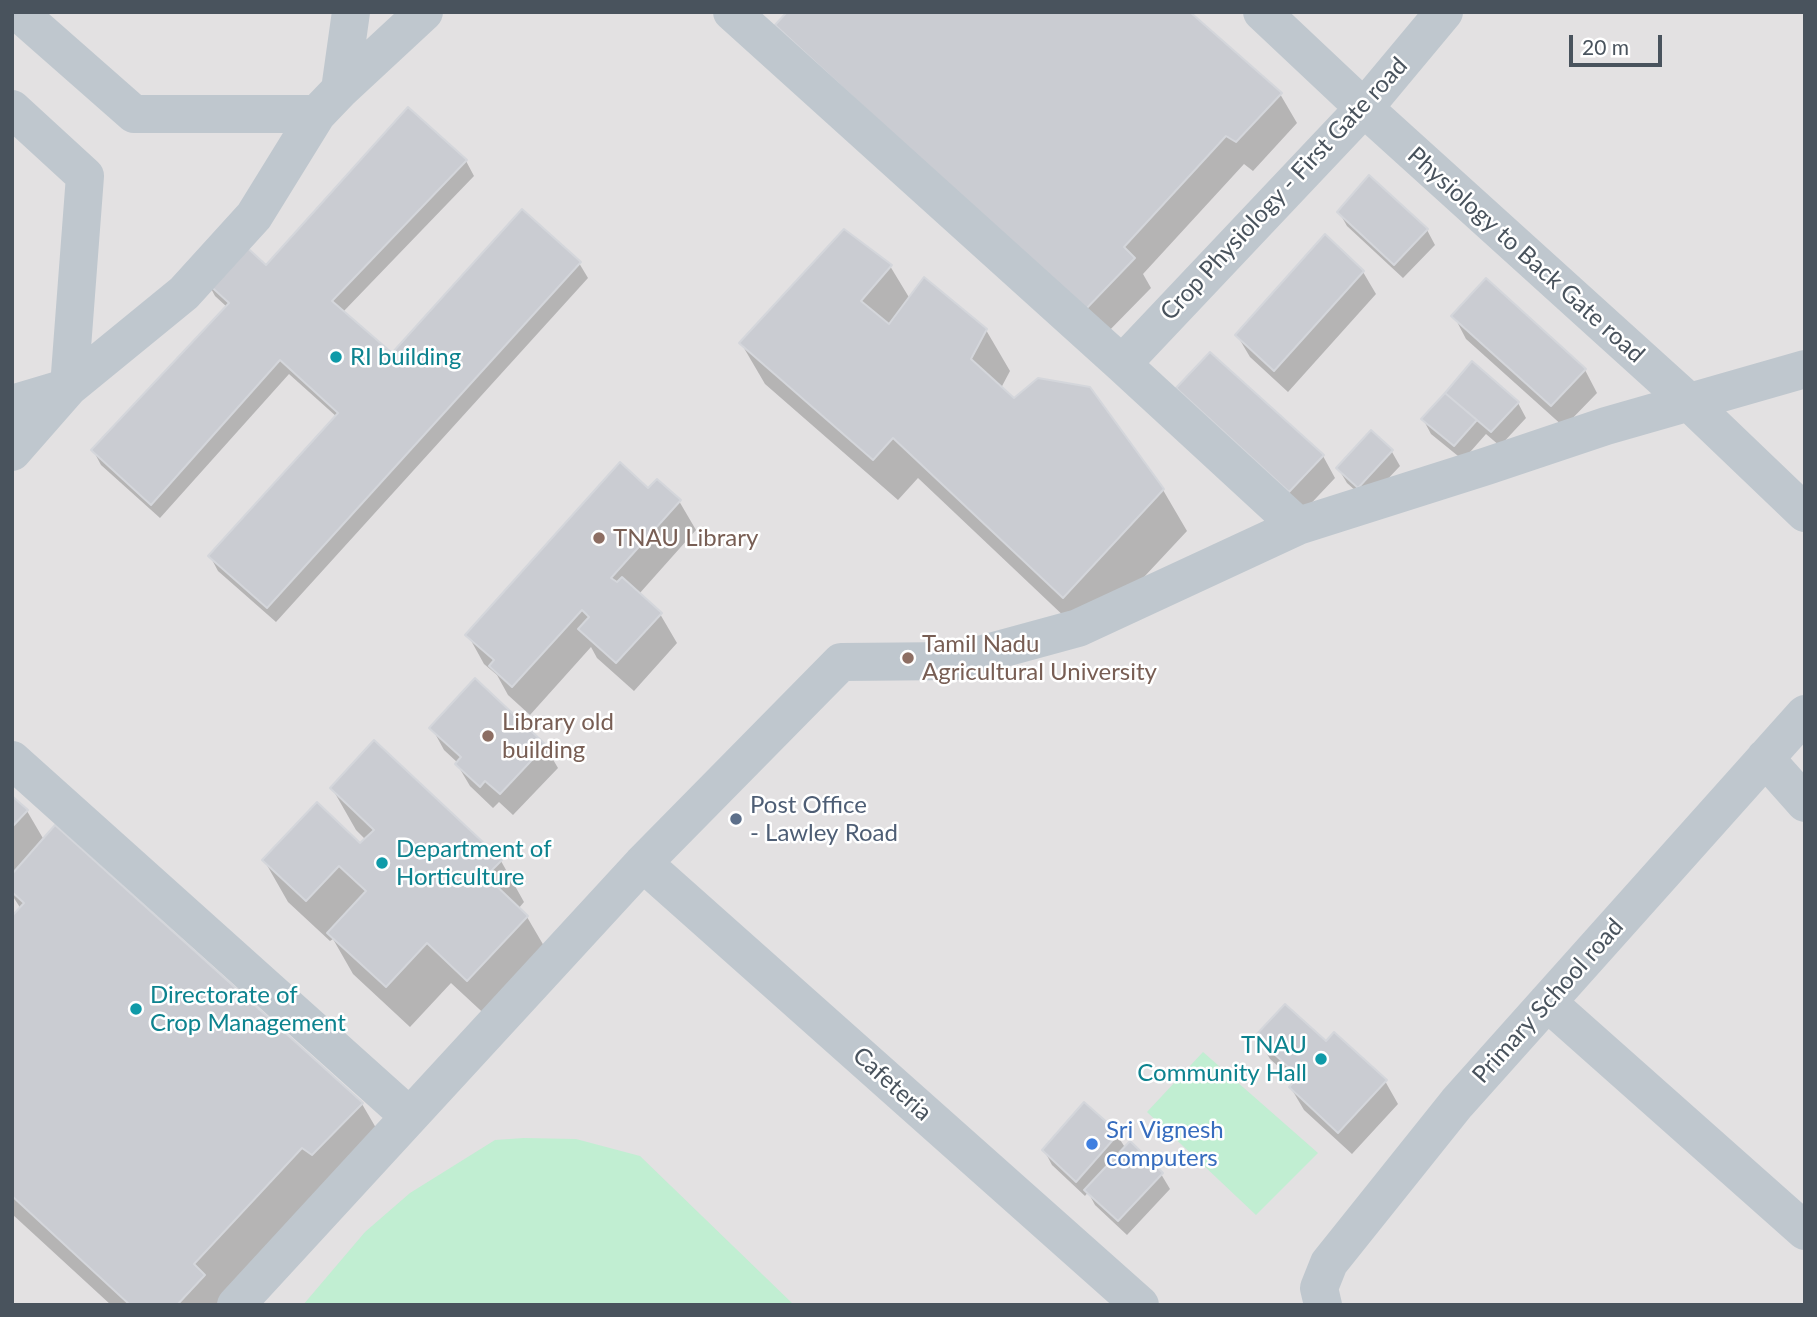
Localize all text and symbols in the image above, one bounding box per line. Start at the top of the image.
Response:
scale bar [1572,21,1665,65]
text: 20 m [1582,34,1629,59]
street label: Crop Physiology - First Gate road [1154,52,1414,326]
street label: Physiology to Back Gate road [1402,141,1650,369]
place label: RI building [350,343,461,371]
marker: RI building [328,349,344,365]
place label: TNAU Library [613,524,758,552]
marker: TNAU Library [591,530,607,546]
place label: Tamil Nadu Agricultural University [922,630,1157,686]
marker: Tamil Nadu Agricultural University [900,650,916,666]
place label: Library old building [502,708,614,764]
marker: Library old building [480,728,496,744]
place label: Post Office - Lawley Road [750,791,898,847]
marker: Post Office - Lawley Road [728,811,744,827]
place label: Department of Horticulture [396,835,552,891]
marker: Department of Horticulture [374,855,390,871]
street label: Primary School road [1466,913,1630,1089]
place label: Directorate of Crop Management [150,981,346,1037]
marker: Directorate of Crop Management [128,1001,144,1017]
place label: TNAU Community Hall [1137,1031,1307,1087]
street label: Cafeteria [847,1041,937,1127]
marker: TNAU Community Hall [1313,1051,1329,1067]
place label: Sri Vignesh computers [1106,1116,1224,1172]
marker: Sri Vignesh computers [1084,1136,1100,1152]

